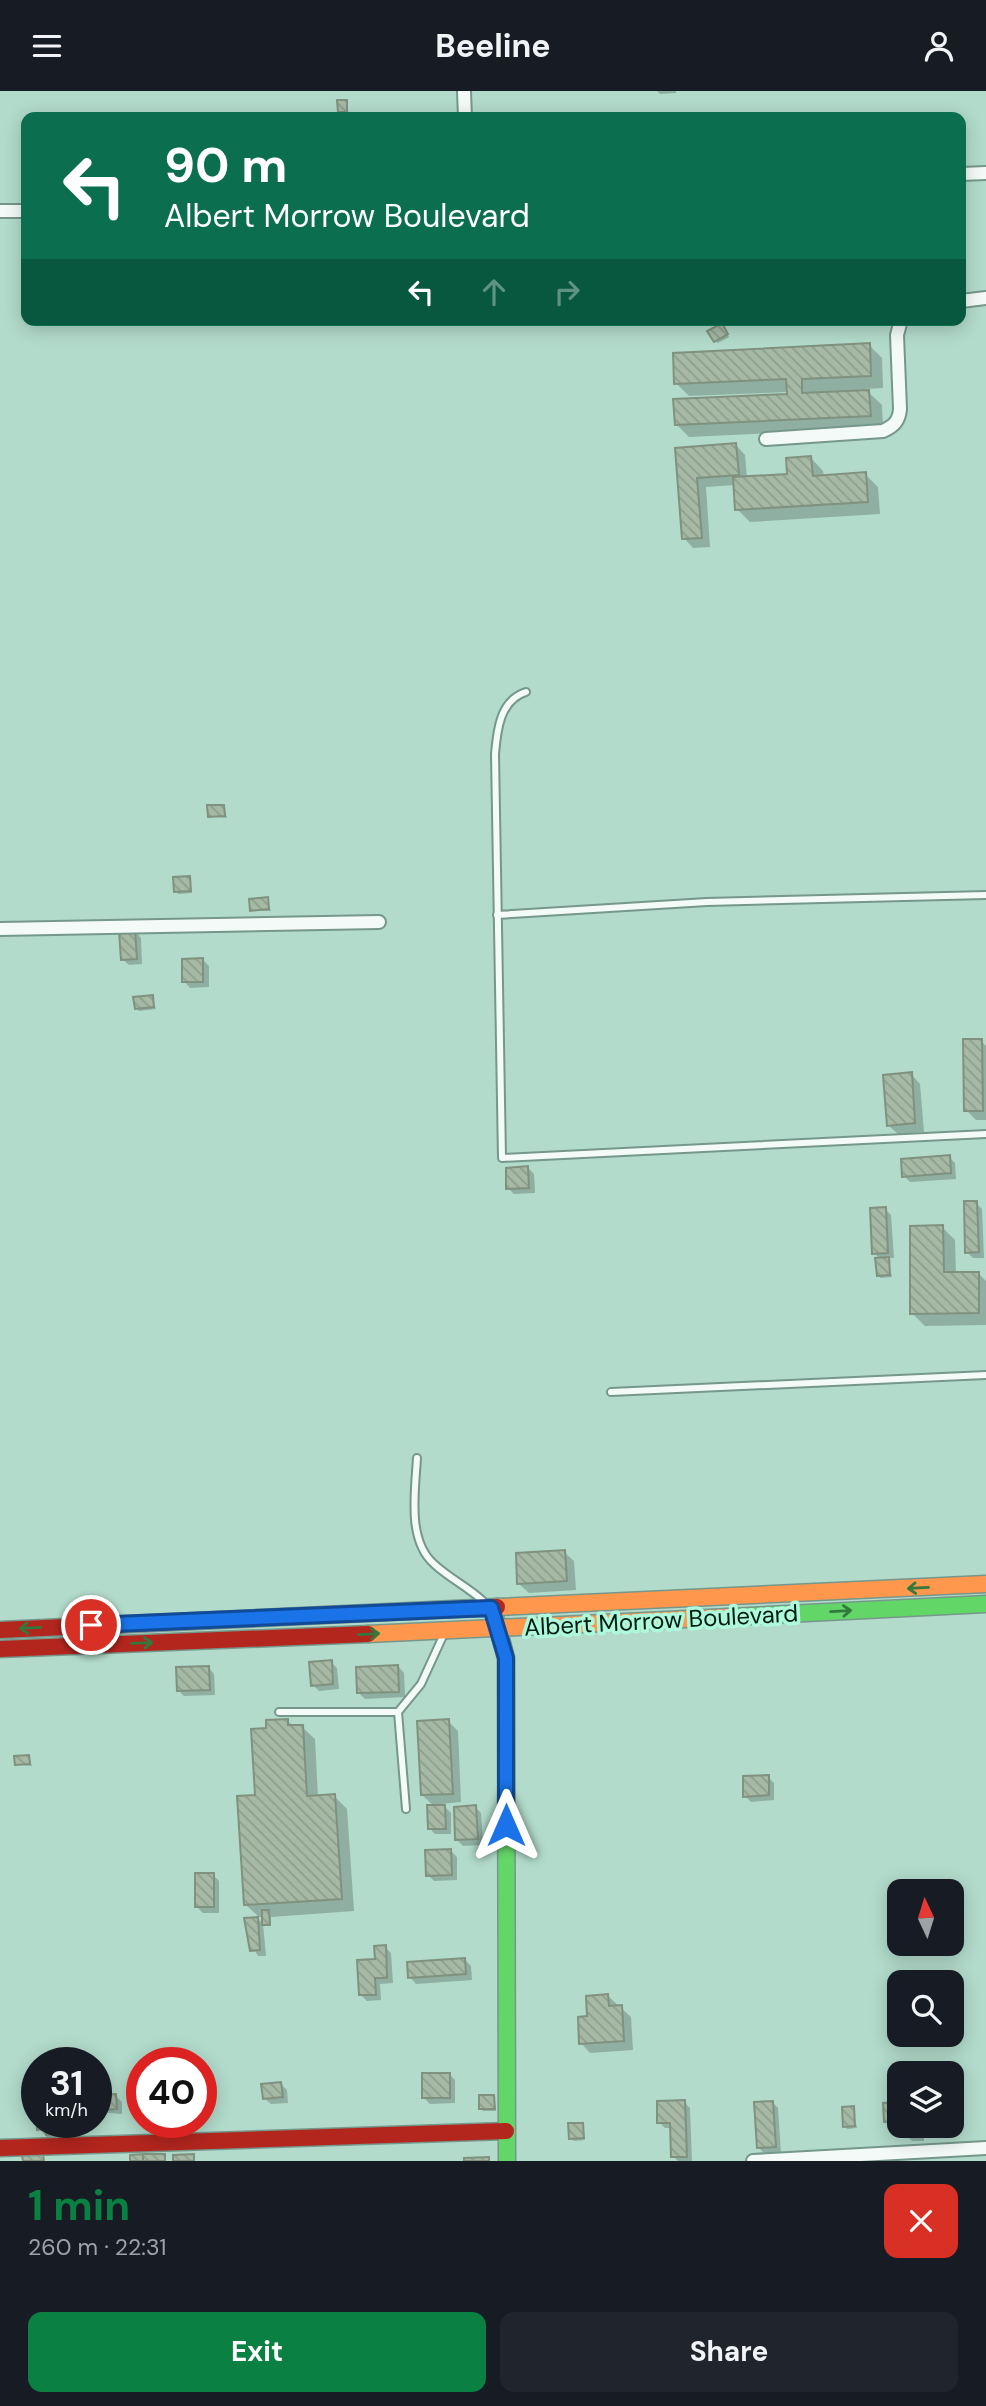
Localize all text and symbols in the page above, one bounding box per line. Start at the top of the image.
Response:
text: Beeline [435,25,551,67]
icon: menu [28,27,66,65]
icon: person [920,27,958,65]
text: 90 m [164,133,287,197]
icon: left [49,140,140,231]
text: Albert Morrow Boulevard [164,195,530,237]
icon: left [402,273,440,311]
icon: ahead [475,273,513,311]
icon: right [548,273,586,311]
one-way arrow [907,1581,930,1594]
pin [61,1595,121,1655]
street label: Albert Morrow Boulevard [523,1597,799,1643]
one-way arrow [829,1604,852,1617]
icon: arrive [72,1606,110,1644]
one-way arrow [19,1622,42,1635]
one-way arrow [357,1627,380,1640]
one-way arrow [130,1637,153,1650]
position arrow [469,1788,543,1862]
north arrow [887,1879,964,1957]
map controls [887,1879,964,2138]
button: search [887,1970,964,2047]
speed limit sign: 40 [126,2047,217,2138]
text: 31 [50,2060,83,2106]
button: layers [887,2061,964,2138]
text: km/h [45,2098,88,2122]
text: 1 min [28,2178,130,2233]
button: close [884,2184,958,2258]
text: 260 m · 22:31 [28,2232,166,2262]
button: Exit [28,2312,486,2392]
button: Share [500,2312,958,2392]

